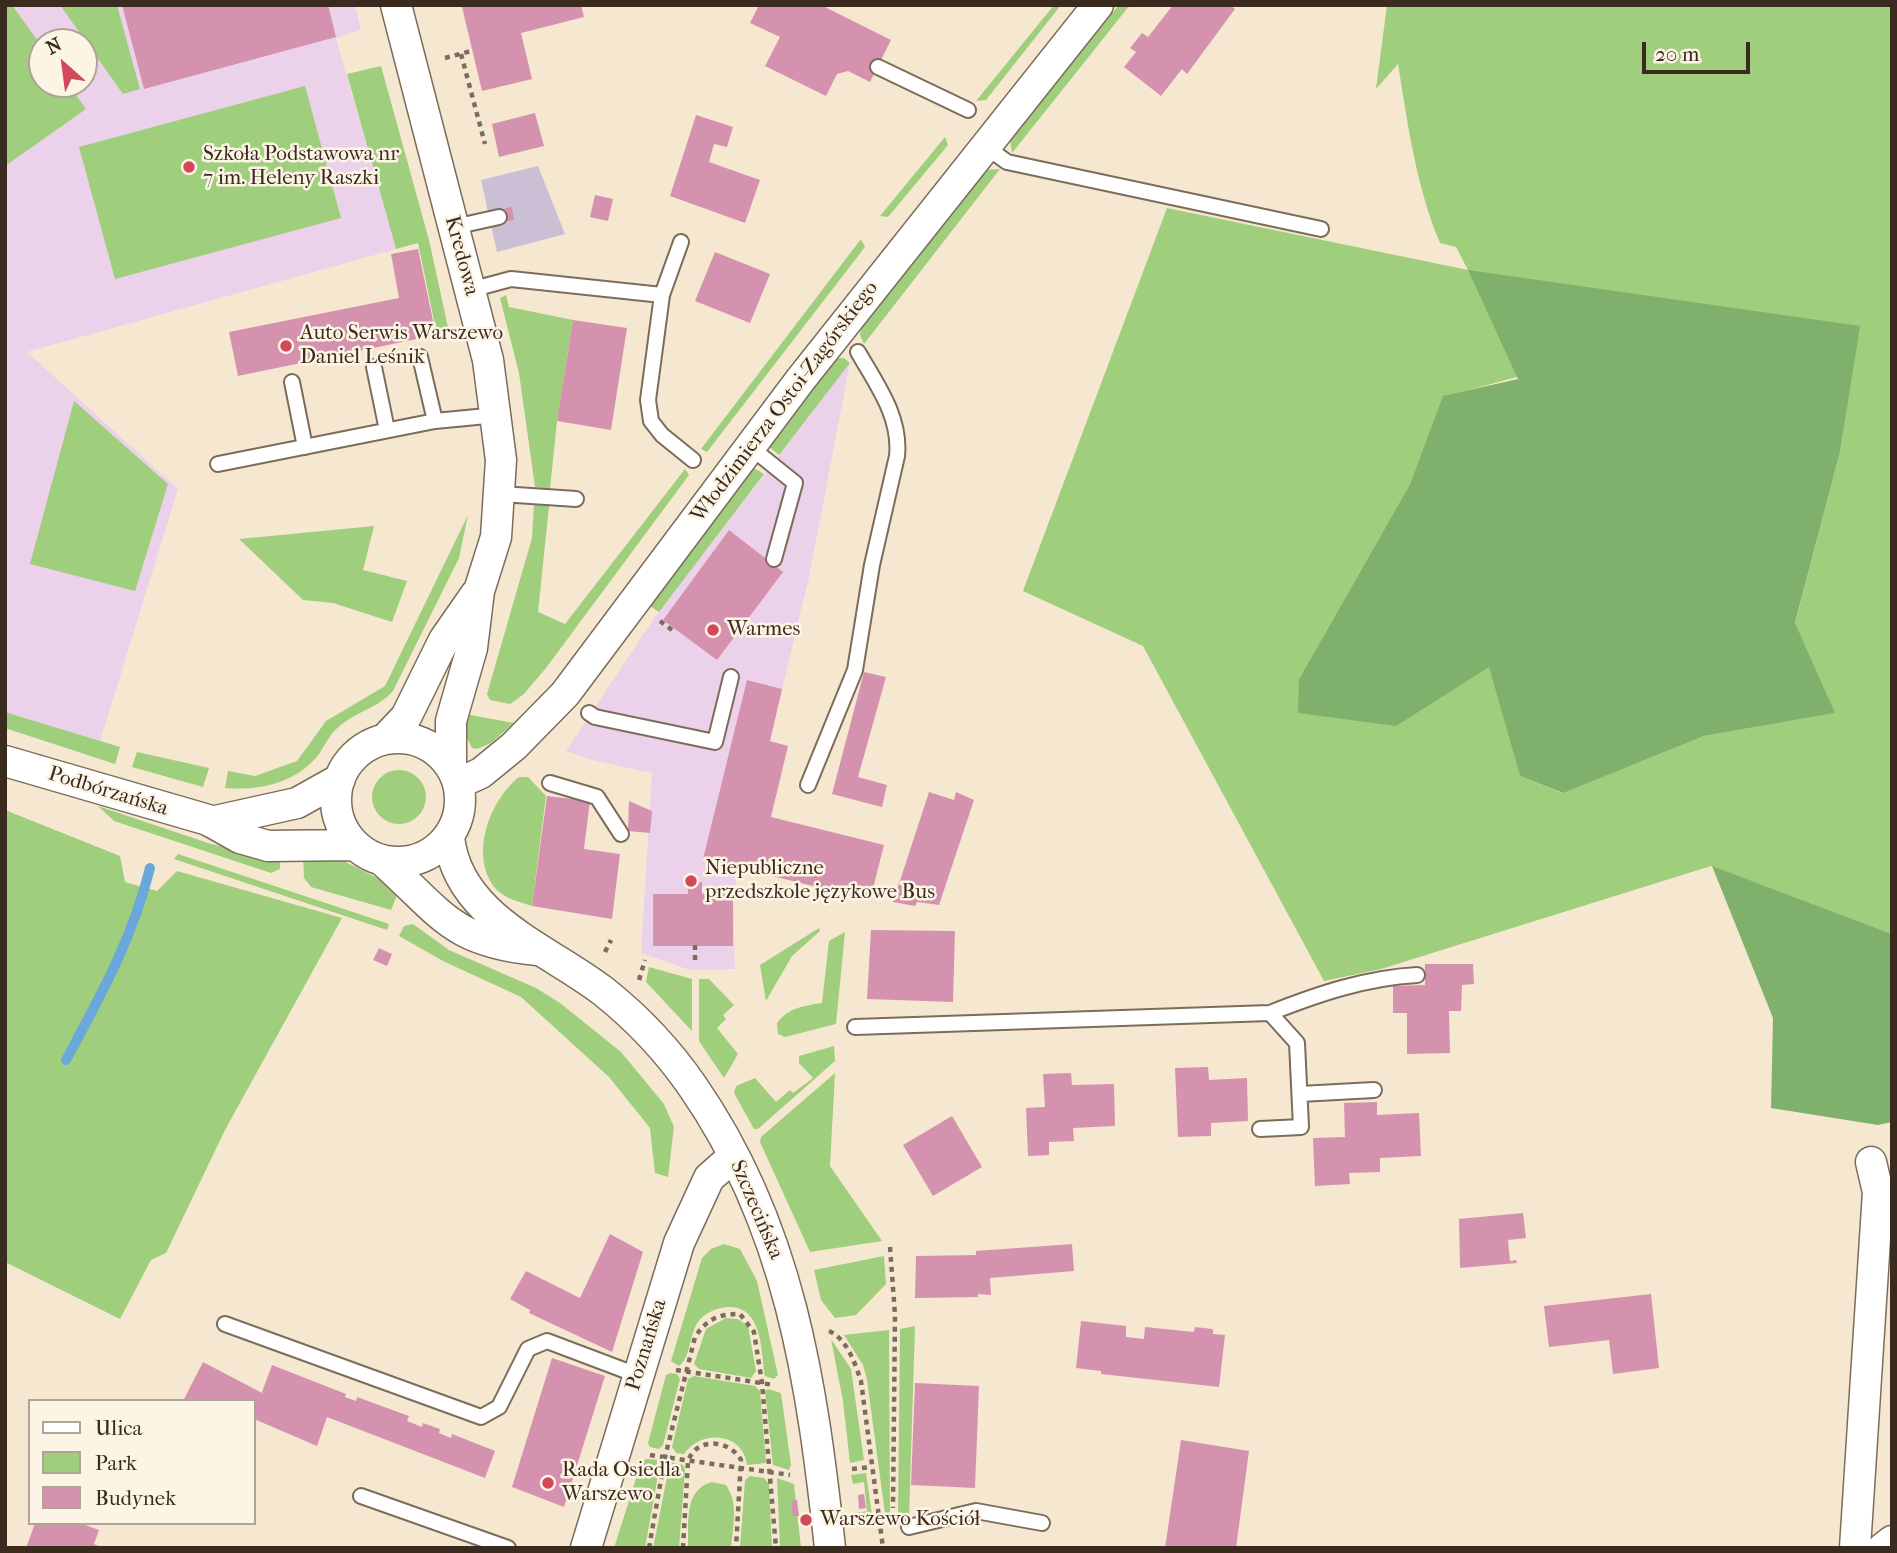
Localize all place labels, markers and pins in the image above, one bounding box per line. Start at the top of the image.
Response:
place label: Szkoła Podstawowa nr 7 im. Heleny Raszki [203,142,399,192]
marker: Szkoła Podstawowa nr 7 im. Heleny Raszki [181,159,197,175]
place label: Auto Serwis Warszewo Daniel Leśnik [300,321,503,371]
marker: Auto Serwis Warszewo Daniel Leśnik [278,338,294,354]
place label: Warmes [727,617,800,643]
marker: Warmes [705,622,721,638]
place label: Niepubliczne przedszkole językowe Bus [705,856,935,906]
marker: Niepubliczne przedszkole językowe Bus [683,873,699,889]
place label: Rada Osiedla Warszewo [562,1458,681,1508]
marker: Rada Osiedla Warszewo [540,1475,556,1491]
place label: Warszewo Kościół [820,1507,980,1533]
marker: Warszewo Kościół [798,1512,814,1528]

